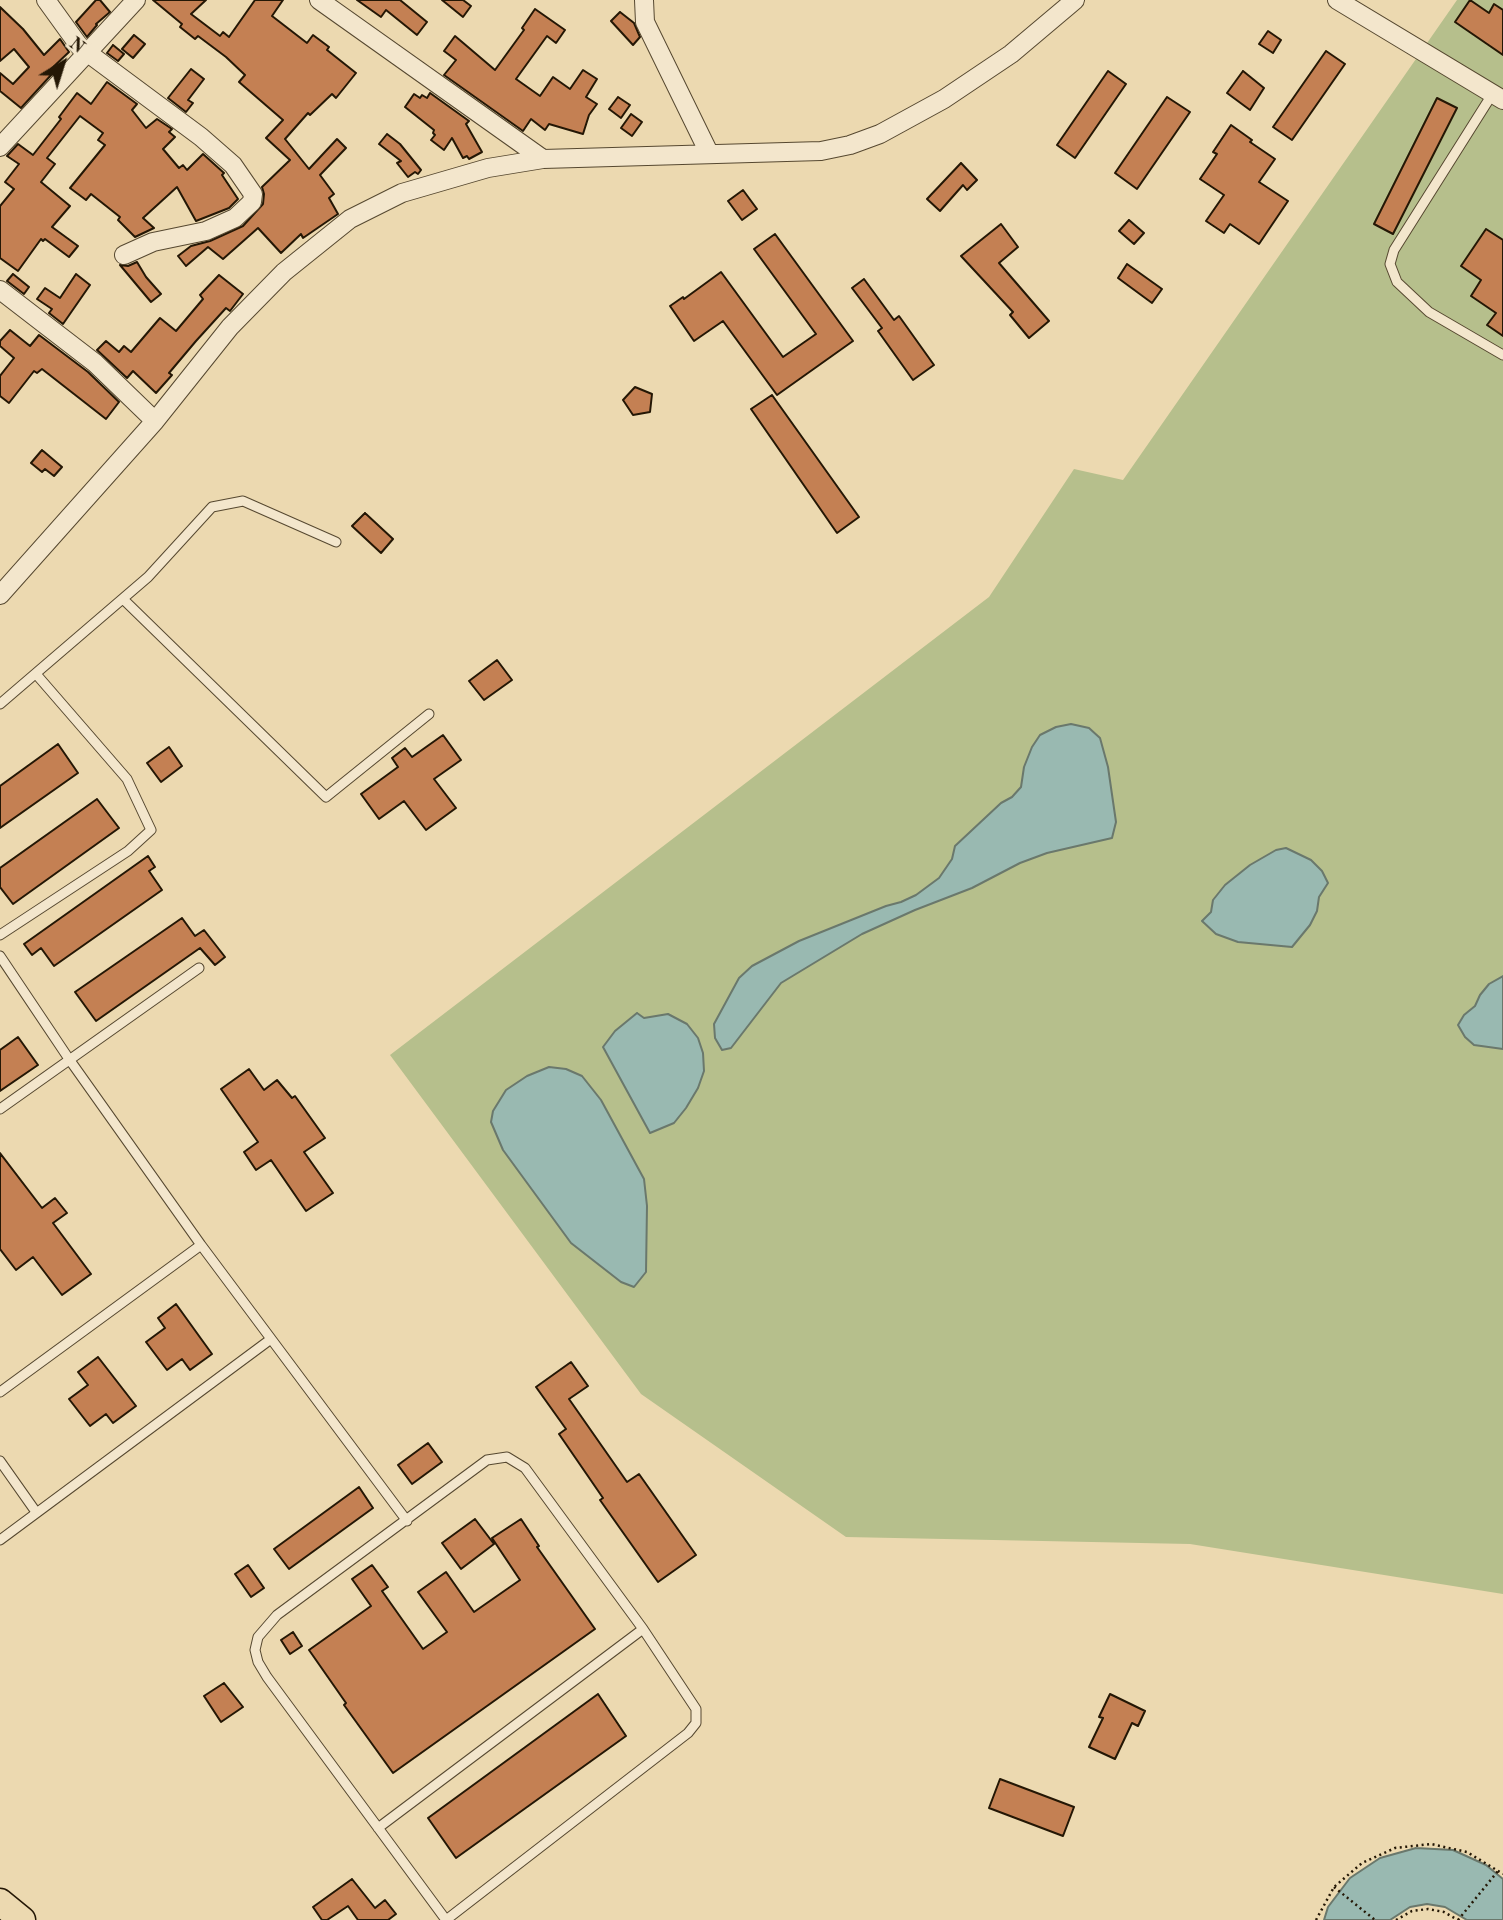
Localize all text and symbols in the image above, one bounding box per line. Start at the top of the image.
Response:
north arrow [28,28,98,98]
text: N [65,34,88,58]

